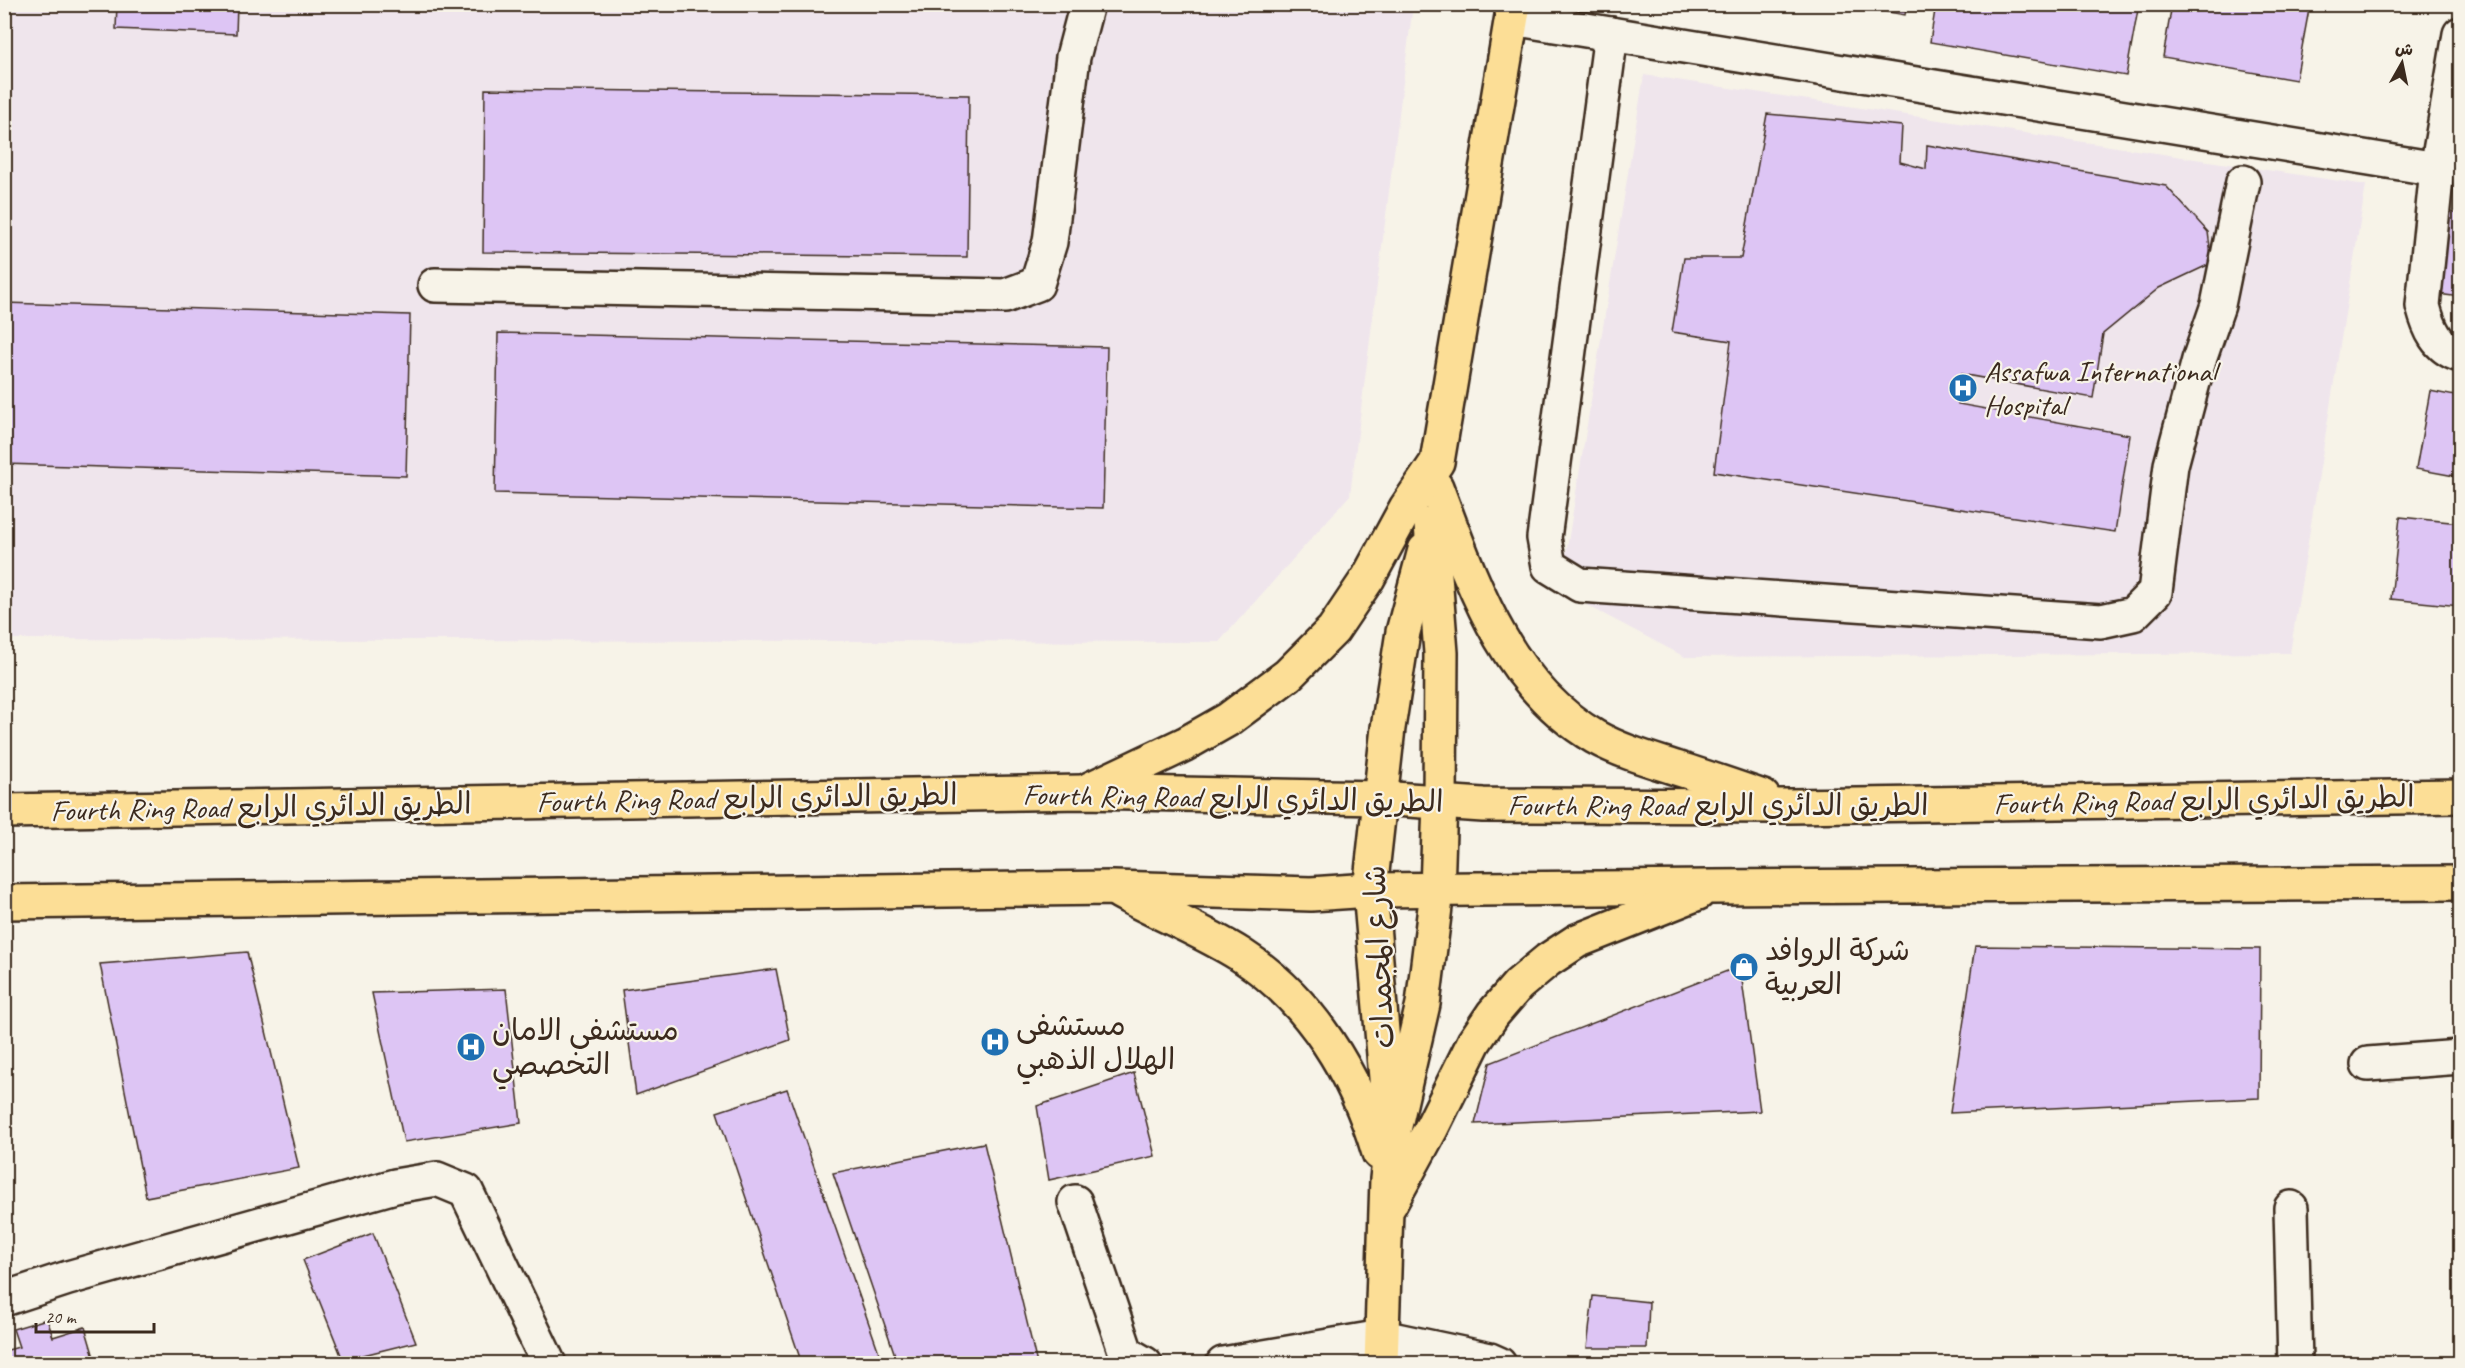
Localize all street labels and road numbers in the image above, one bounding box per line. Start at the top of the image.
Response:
street label: Fourth Ring Road الطريق الدائري الرابع [536,775,958,823]
street label: Fourth Ring Road الطريق الدائري الرابع [1022,775,1444,823]
street label: Fourth Ring Road الطريق الدائري الرابع [1993,777,2415,825]
street label: Fourth Ring Road الطريق الدائري الرابع [50,784,472,832]
street label: Fourth Ring Road الطريق الدائري الرابع [1508,786,1928,826]
street label: شارع المجمدات [1355,864,1405,1050]

